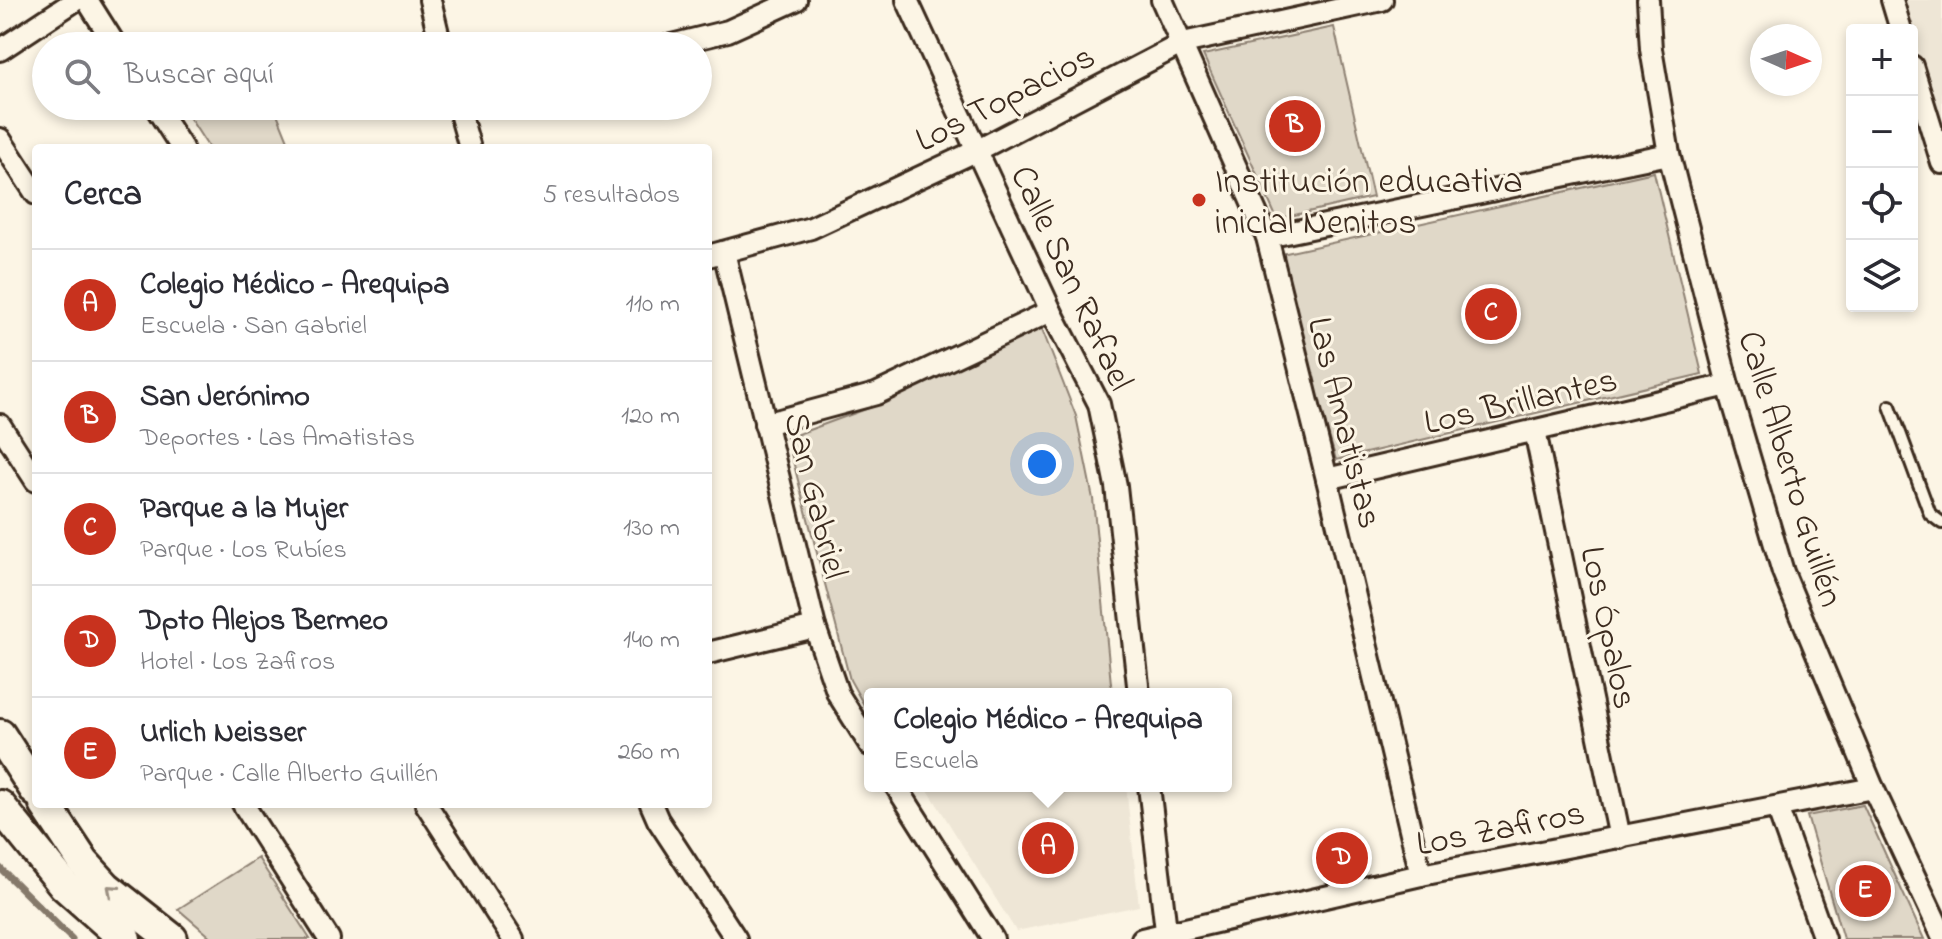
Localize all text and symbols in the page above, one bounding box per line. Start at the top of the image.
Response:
north arrow [1750,24,1822,96]
map controls [1846,24,1918,312]
button: + [1846,24,1918,96]
search box [32,32,712,120]
street label: Los Topacios [907,32,1105,168]
icon: search [60,54,104,98]
text: Buscar aquí [124,54,274,98]
pin: B [1269,96,1321,156]
button: − [1846,96,1918,168]
street label: Calle San Rafael [994,157,1145,400]
place label: Institución educativa inicial Nenitos [1215,157,1523,251]
button: locate [1846,168,1918,240]
text: Cerca [64,171,142,221]
text: 5 resultados [542,177,680,215]
marker: Institución educativa inicial Nenitos [1190,191,1208,209]
button: layers [1846,240,1918,312]
text: Colegio Médico - Arequipa [140,264,449,308]
pin: C [1465,284,1517,344]
text: A [82,286,98,324]
text: 110 m [626,286,680,324]
text: Escuela · San Gabriel [140,308,367,346]
street label: Las Amatistas [1291,312,1395,534]
street label: Calle Alberto Guillén [1722,325,1856,614]
street label: Los Brillantes [1419,355,1623,451]
text: San Jerónimo [140,376,310,420]
text: B [81,398,99,436]
text: 120 m [621,398,680,436]
street label: San Gabriel [767,407,860,585]
text: Deportes · Las Amatistas [140,420,415,458]
your location [1022,444,1062,484]
text: Parque a la Mujer [140,488,348,532]
text: C [83,510,97,548]
text: 130 m [623,510,680,548]
text: Parque · Los Rubíes [140,532,347,570]
street label: Los Ópalos [1564,542,1650,714]
text: Dpto Alejos Bermeo [140,600,388,644]
text: D [80,622,100,660]
text: 140 m [623,622,680,660]
text: Hotel · Los Zafiros [140,644,335,682]
popup [864,688,1232,792]
text: Colegio Médico - Arequipa [893,699,1203,743]
text: Urlich Neisser [140,712,306,756]
text: E [82,734,98,772]
text: 260 m [618,734,680,772]
text: Escuela [893,743,979,781]
text: Parque · Calle Alberto Guillén [140,756,438,794]
street label: Los Zafiros [1412,788,1590,873]
pin: A [1022,818,1074,878]
pin: D [1316,828,1368,888]
pin: E [1839,861,1891,921]
one-way arrow [106,885,121,900]

